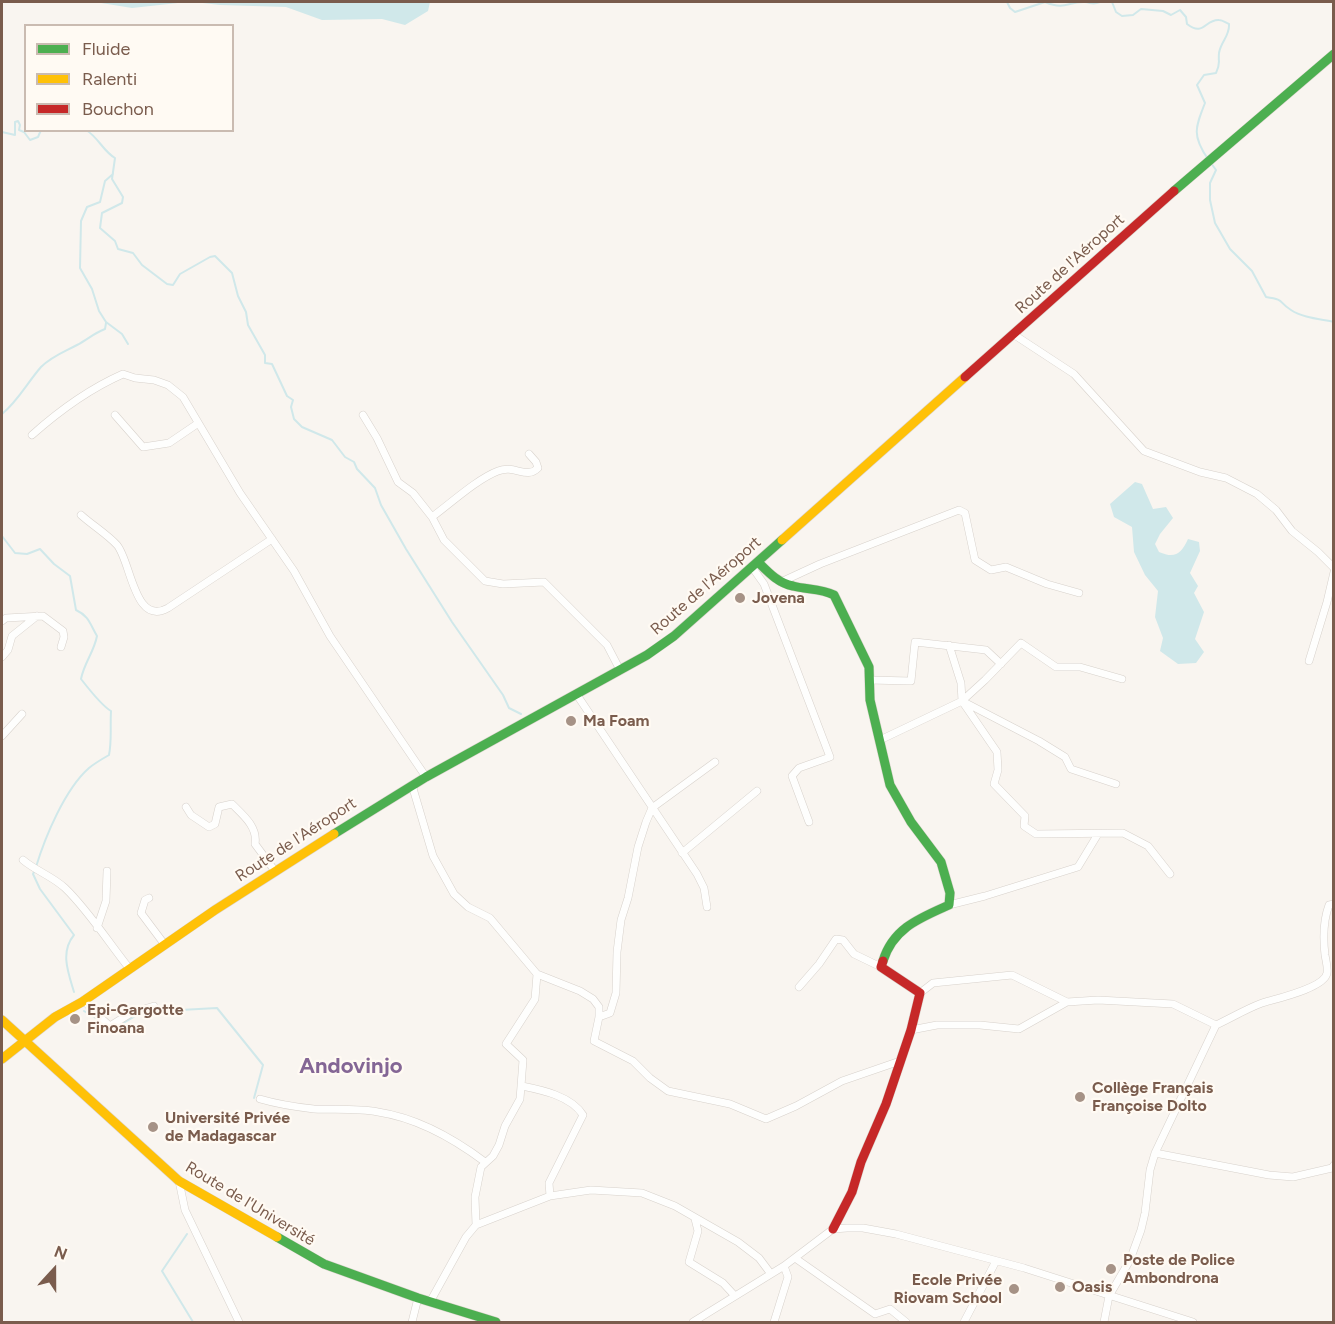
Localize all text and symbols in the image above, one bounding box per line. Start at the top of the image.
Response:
legend [24,24,234,132]
text: Fluide [82,38,130,60]
text: Ralenti [82,68,137,90]
text: Bouchon [82,98,154,120]
street label: Route de l'Aéroport [1012,210,1128,318]
street label: Route de l'Aéroport [647,533,765,639]
place label: Jovena [752,588,805,608]
marker: Jovena [733,591,747,605]
place label: Ma Foam [583,711,650,731]
marker: Ma Foam [564,714,578,728]
street label: Route de l'Aéroport [232,794,360,886]
place label: Epi-Gargotte Finoana [87,1000,184,1038]
marker: Epi-Gargotte Finoana [68,1012,82,1026]
district label: Andovinjo [299,1054,403,1080]
place label: Collège Français Françoise Dolto [1092,1078,1213,1116]
marker: Collège Français Françoise Dolto [1073,1090,1087,1104]
place label: Université Privée de Madagascar [165,1108,290,1146]
marker: Université Privée de Madagascar [146,1120,160,1134]
street label: Route de l'Université [182,1158,318,1250]
north arrow [24,1240,84,1300]
text: N [51,1242,70,1264]
place label: Poste de Police Ambondrona [1123,1250,1235,1288]
marker: Poste de Police Ambondrona [1104,1262,1118,1276]
place label: Ecole Privée Riovam School [894,1270,1002,1308]
place label: Oasis [1072,1277,1112,1297]
marker: Oasis [1053,1280,1067,1294]
marker: Ecole Privée Riovam School [1007,1282,1021,1296]

